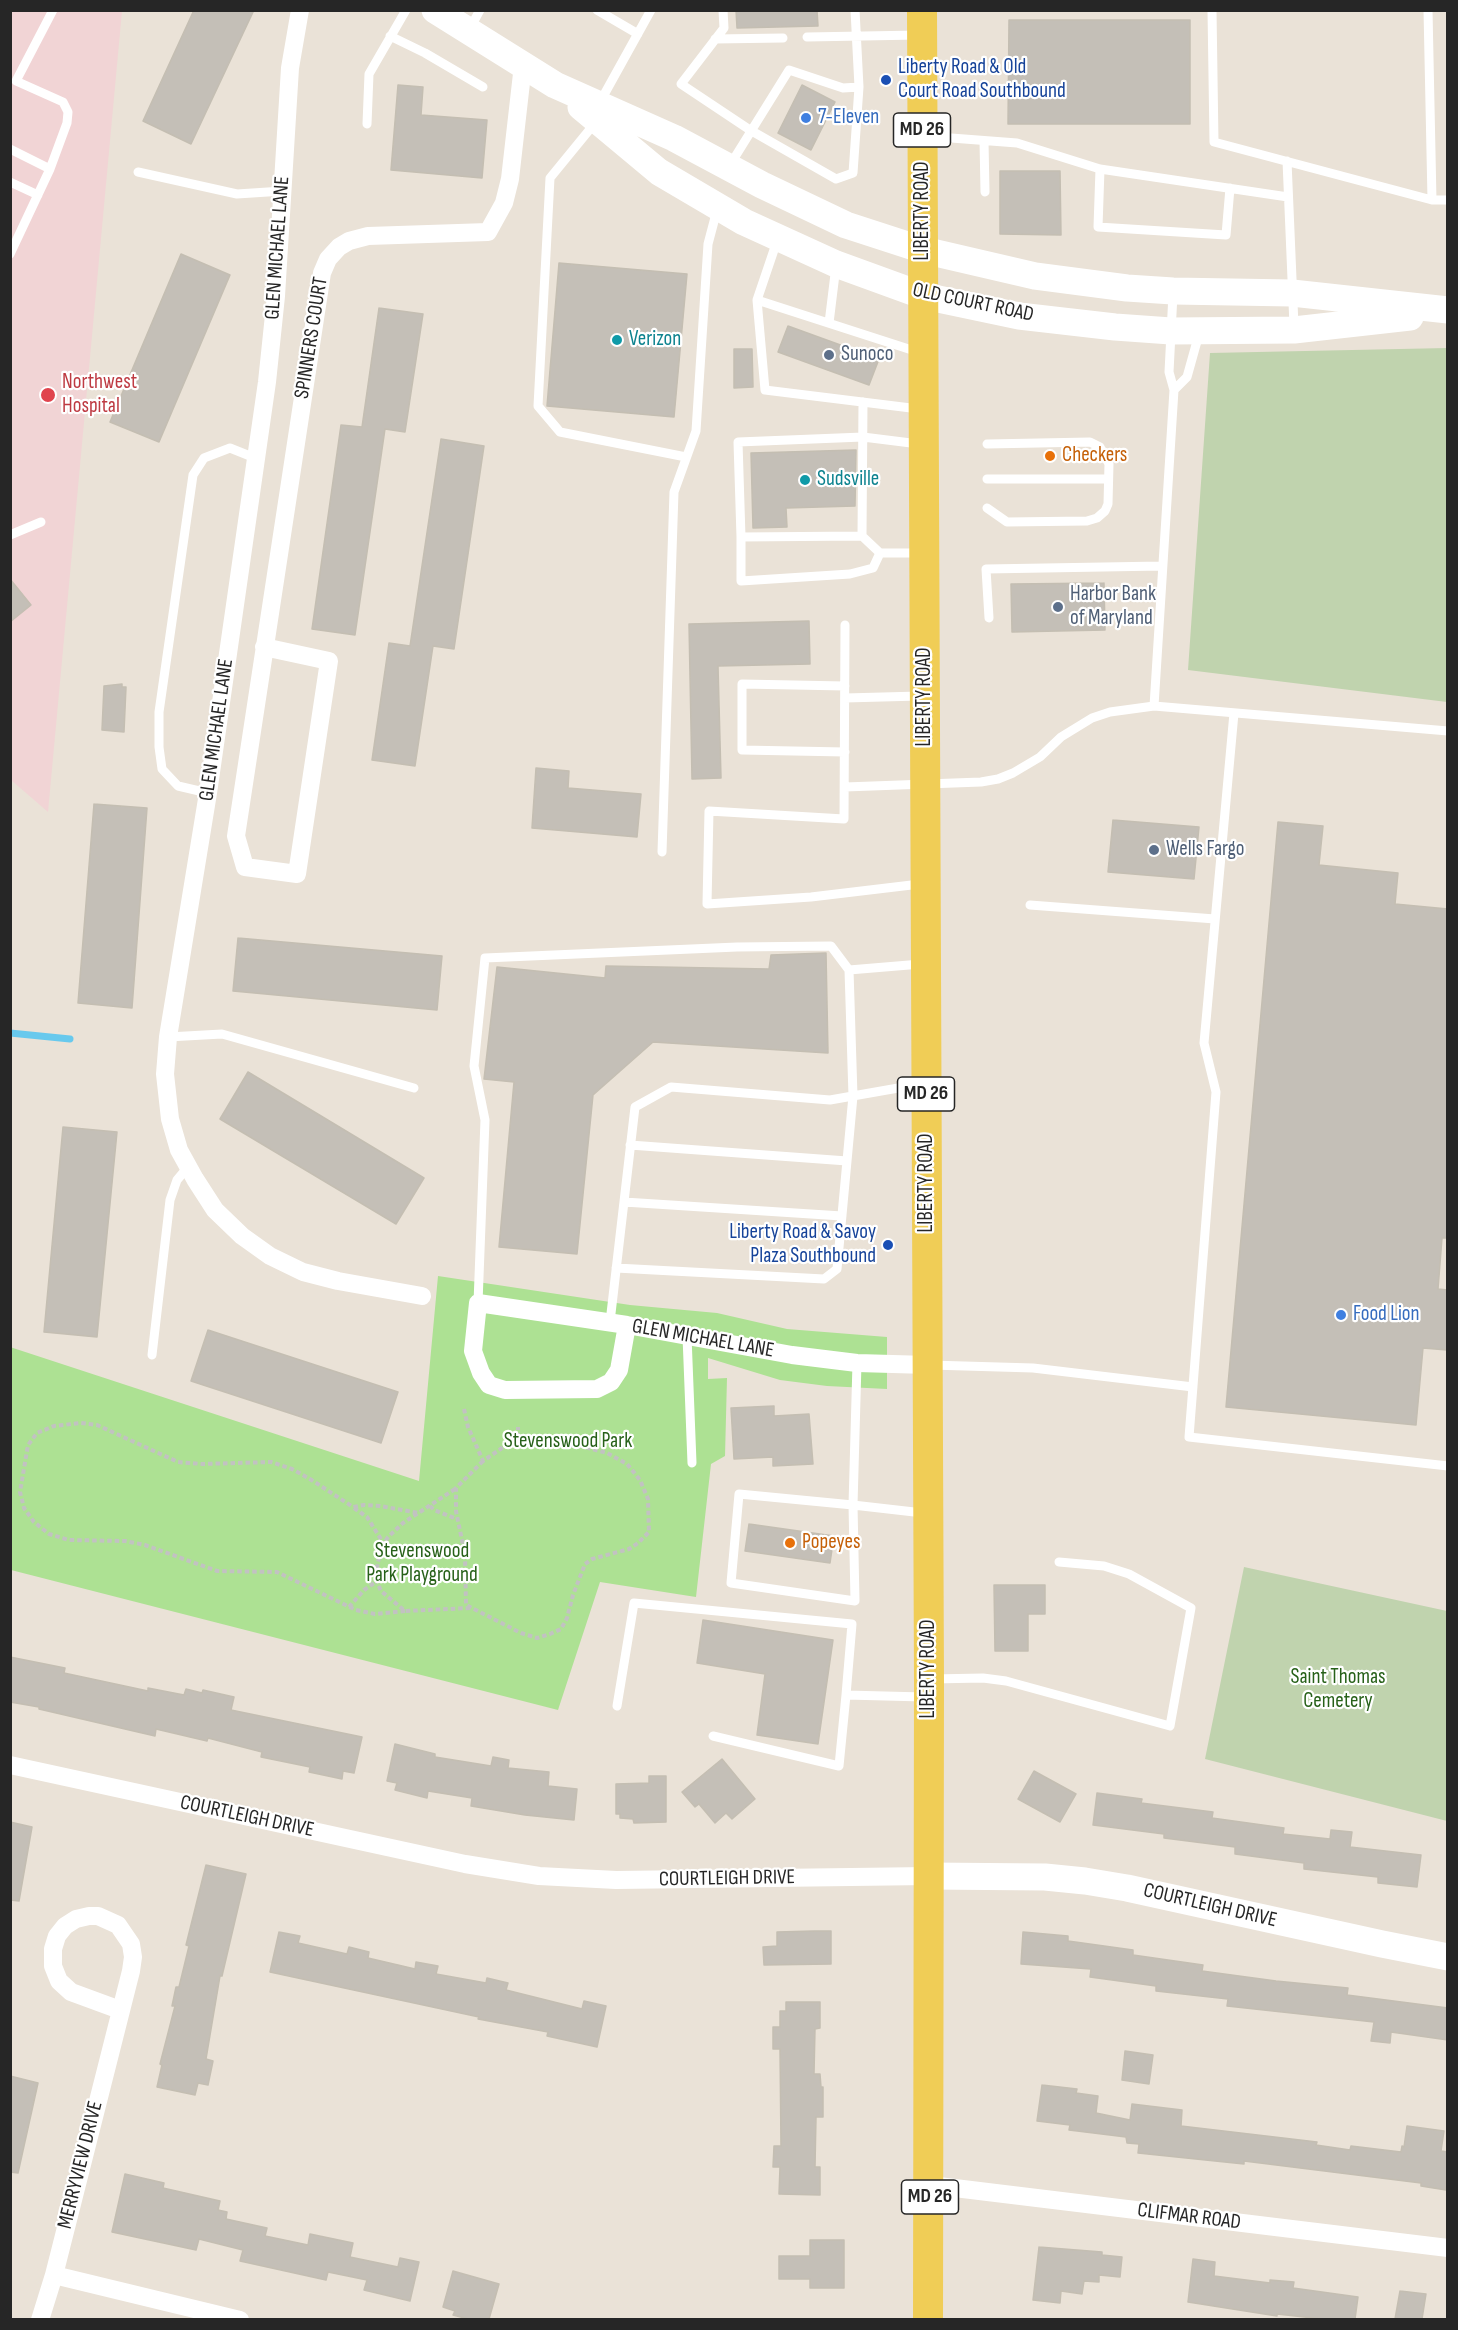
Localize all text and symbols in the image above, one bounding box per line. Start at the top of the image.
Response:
place label: Liberty Road & Old Court Road Southbound [898,55,1066,105]
marker: Liberty Road & Old Court Road Southbound [879,73,893,87]
place label: 7-Eleven [818,105,879,131]
marker: 7-Eleven [799,111,813,125]
road number: MD 26 [894,113,950,147]
street label: LIBERTY ROAD [910,161,936,261]
street label: GLEN MICHAEL LANE [260,175,296,321]
street label: SPINNERS COURT [290,275,334,401]
street label: OLD COURT ROAD [910,278,1036,328]
place label: Verizon [629,327,681,353]
marker: Verizon [610,333,624,347]
place label: Sunoco [841,342,893,368]
marker: Sunoco [822,348,836,362]
place label: Northwest Hospital [62,370,137,420]
marker: Northwest Hospital [39,386,57,404]
place label: Checkers [1062,443,1127,469]
marker: Checkers [1043,449,1057,463]
place label: Sudsville [817,467,879,493]
marker: Sudsville [798,473,812,487]
place label: Harbor Bank of Maryland [1070,582,1156,632]
marker: Harbor Bank of Maryland [1051,600,1065,614]
street label: LIBERTY ROAD [912,647,938,747]
street label: GLEN MICHAEL LANE [195,657,239,803]
place label: Wells Fargo [1166,837,1245,863]
marker: Wells Fargo [1147,843,1161,857]
road number: MD 26 [898,1077,954,1111]
street label: LIBERTY ROAD [914,1133,940,1233]
place label: Liberty Road & Savoy Plaza Southbound [729,1220,876,1270]
marker: Liberty Road & Savoy Plaza Southbound [881,1238,895,1252]
place label: Food Lion [1353,1302,1420,1328]
marker: Food Lion [1334,1308,1348,1322]
street label: GLEN MICHAEL LANE [630,1314,776,1364]
park label: Stevenswood Park [504,1429,632,1455]
place label: Popeyes [802,1530,860,1556]
marker: Popeyes [783,1536,797,1550]
park label: Stevenswood Park Playground [366,1539,478,1589]
street label: LIBERTY ROAD [916,1619,942,1719]
park label: Saint Thomas Cemetery [1290,1665,1386,1715]
street label: COURTLEIGH DRIVE [178,1791,316,1843]
street label: COURTLEIGH DRIVE [659,1865,795,1893]
street label: COURTLEIGH DRIVE [1141,1878,1279,1934]
street label: MERRYVIEW DRIVE [53,2098,109,2232]
road number: MD 26 [902,2180,958,2214]
street label: CLIFMAR ROAD [1136,2198,1242,2236]

